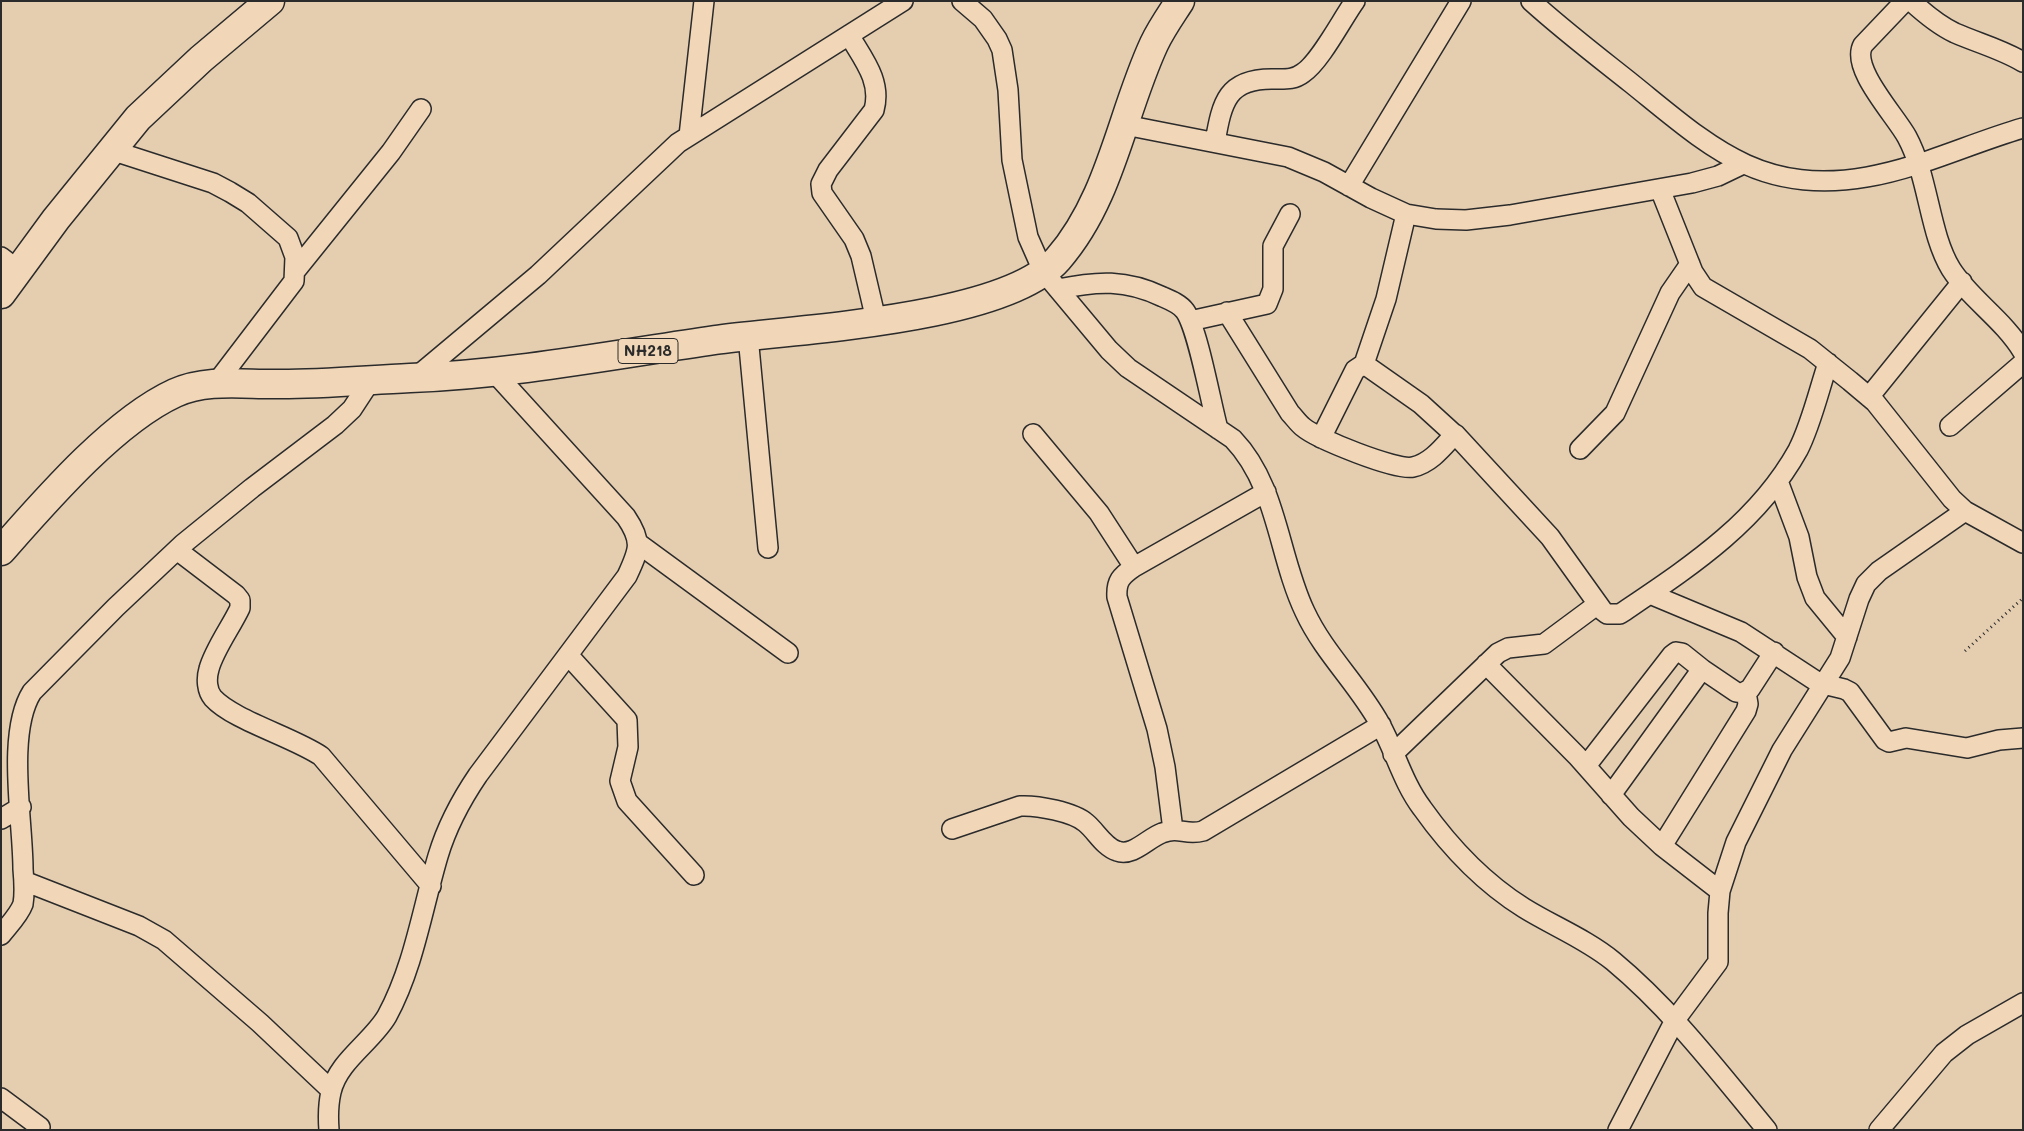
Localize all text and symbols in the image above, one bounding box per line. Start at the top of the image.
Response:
road number: NH218 [618,338,678,364]

